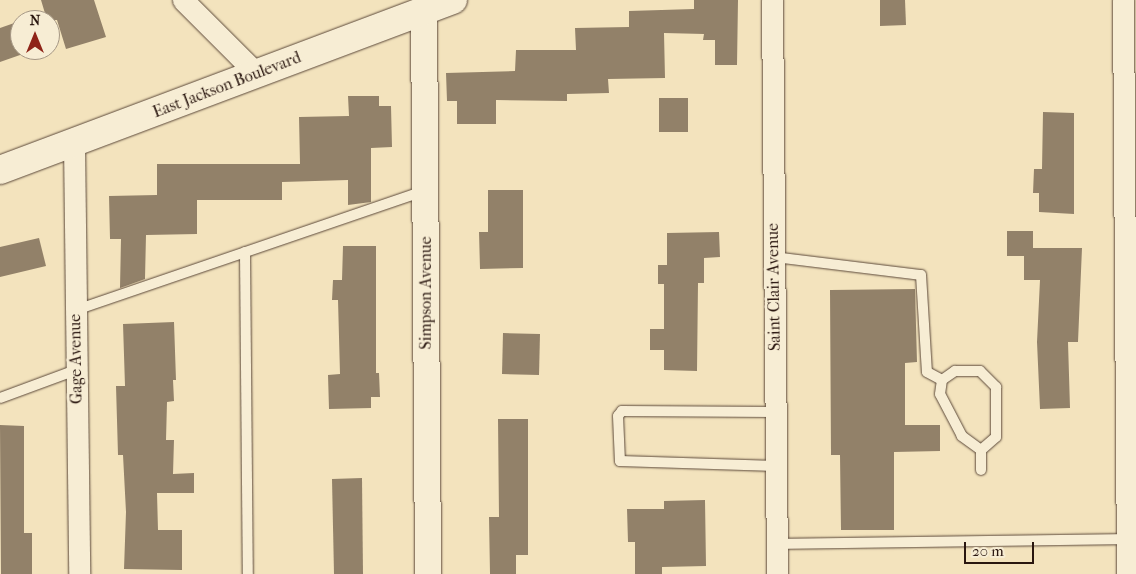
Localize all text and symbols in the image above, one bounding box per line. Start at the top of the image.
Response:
north arrow [10,10,60,60]
text: N [30,12,40,29]
street label: East Jackson Boulevard [150,48,304,122]
street label: Saint Clair Avenue [763,223,785,351]
street label: Simpson Avenue [416,236,436,350]
street label: Gage Avenue [66,314,86,404]
scale bar [966,532,1036,564]
text: 20 m [972,542,1004,560]

